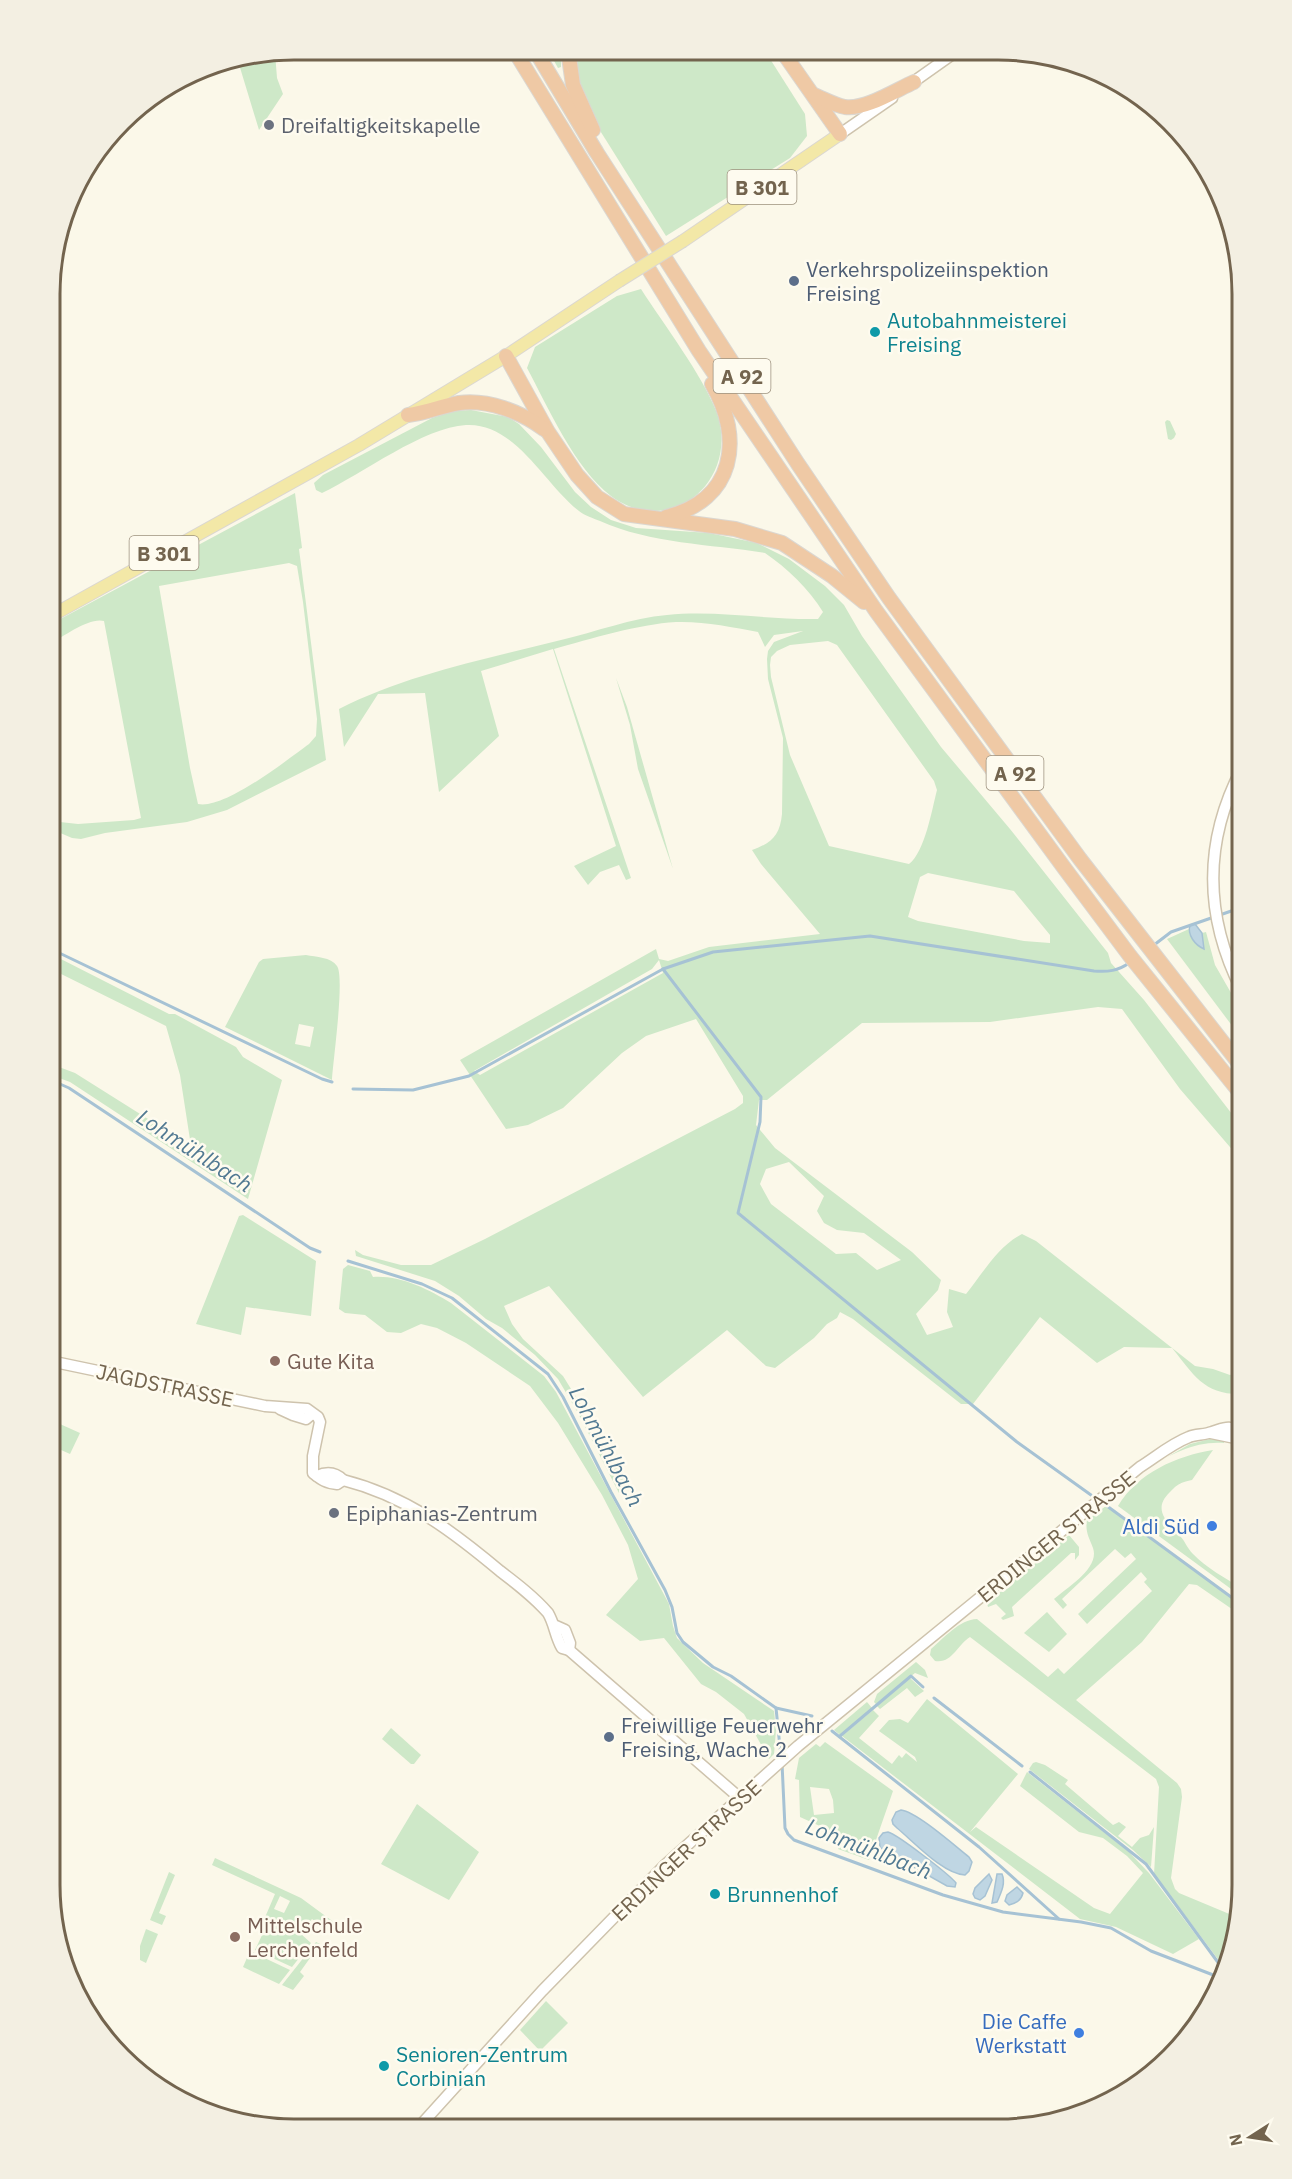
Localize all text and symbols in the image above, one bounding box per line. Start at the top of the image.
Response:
place label: Dreifaltigkeitskapelle [281,111,481,139]
marker: Dreifaltigkeitskapelle [262,118,276,132]
road number: B 301 [728,170,796,204]
place label: Verkehrspolizeiinspektion Freising [806,255,1049,307]
marker: Verkehrspolizeiinspektion Freising [787,274,801,288]
place label: Autobahnmeisterei Freising [887,306,1067,358]
marker: Autobahnmeisterei Freising [868,325,882,339]
road number: A 92 [714,359,771,393]
road number: B 301 [130,536,198,570]
road number: A 92 [986,756,1044,790]
water label: Lohmühlbach [131,1102,259,1198]
place label: Gute Kita [287,1347,374,1375]
marker: Gute Kita [268,1354,282,1368]
street label: JAGDSTRASSE [94,1357,236,1413]
water label: Lohmühlbach [563,1381,651,1511]
street label: ERDINGER STRASSE [971,1464,1141,1608]
place label: Epiphanias-Zentrum [346,1499,538,1527]
marker: Epiphanias-Zentrum [327,1506,341,1520]
place label: Aldi Süd [1122,1512,1200,1540]
marker: Aldi Süd [1205,1519,1219,1533]
place label: Freiwillige Feuerwehr Freising, Wache 2 [621,1711,824,1763]
marker: Freiwillige Feuerwehr Freising, Wache 2 [602,1730,616,1744]
street label: ERDINGER STRASSE [605,1773,767,1927]
water label: Lohmühlbach [802,1811,936,1885]
place label: Brunnenhof [727,1880,838,1908]
marker: Brunnenhof [708,1887,722,1901]
place label: Mittelschule Lerchenfeld [247,1911,363,1963]
marker: Mittelschule Lerchenfeld [228,1930,242,1944]
place label: Die Caffe Werkstatt [975,2007,1067,2059]
marker: Die Caffe Werkstatt [1072,2026,1086,2040]
place label: Senioren-Zentrum Corbinian [396,2040,568,2092]
marker: Senioren-Zentrum Corbinian [377,2059,391,2073]
north arrow [1220,2107,1280,2167]
text: N [1224,2132,1246,2148]

